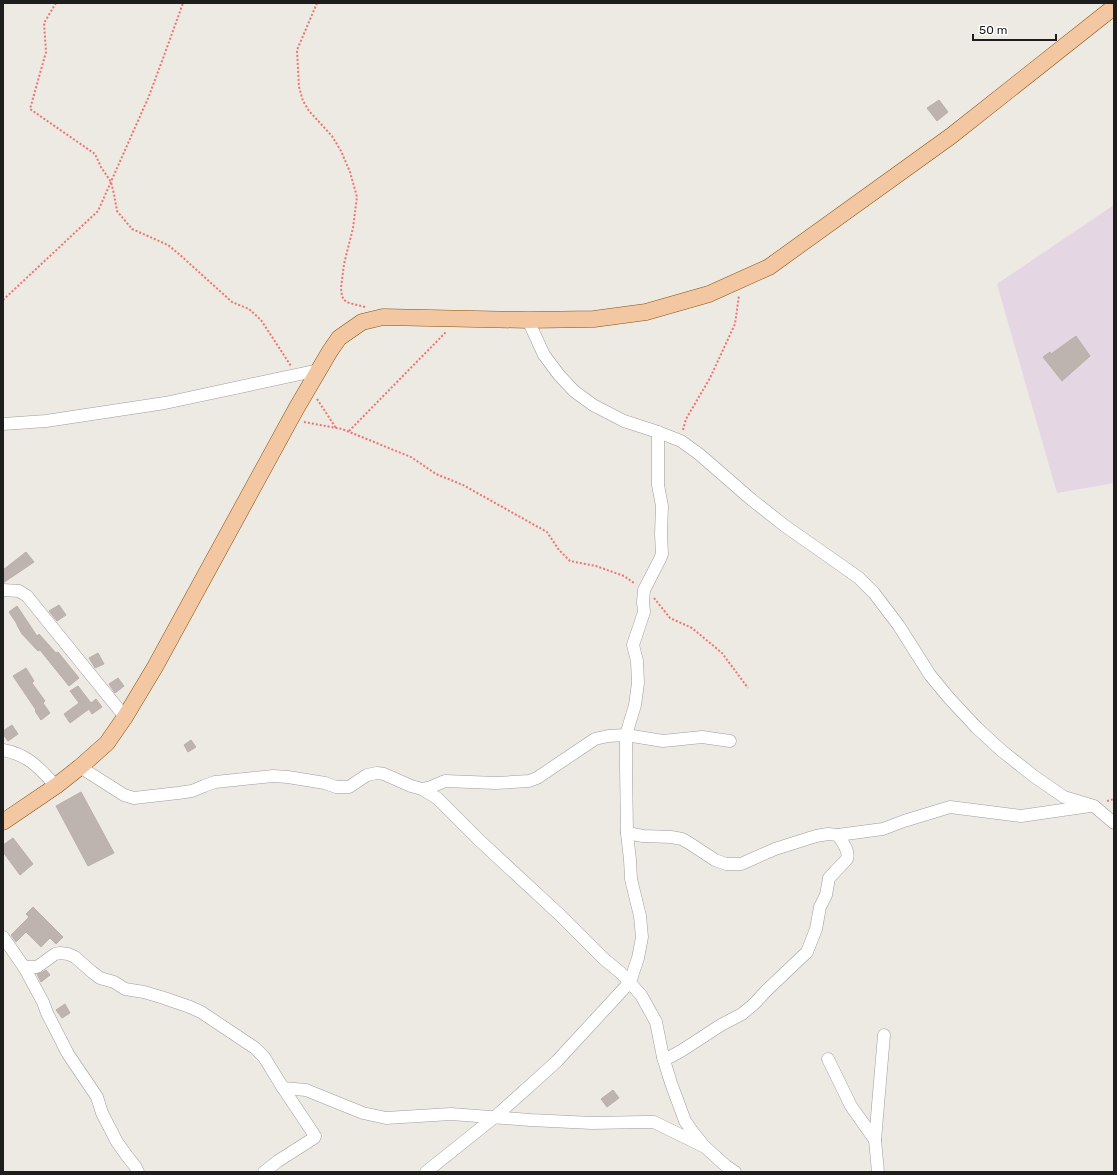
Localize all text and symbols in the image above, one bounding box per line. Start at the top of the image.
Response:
scale bar [973,16,1056,42]
text: 50 m [979,23,1007,37]

